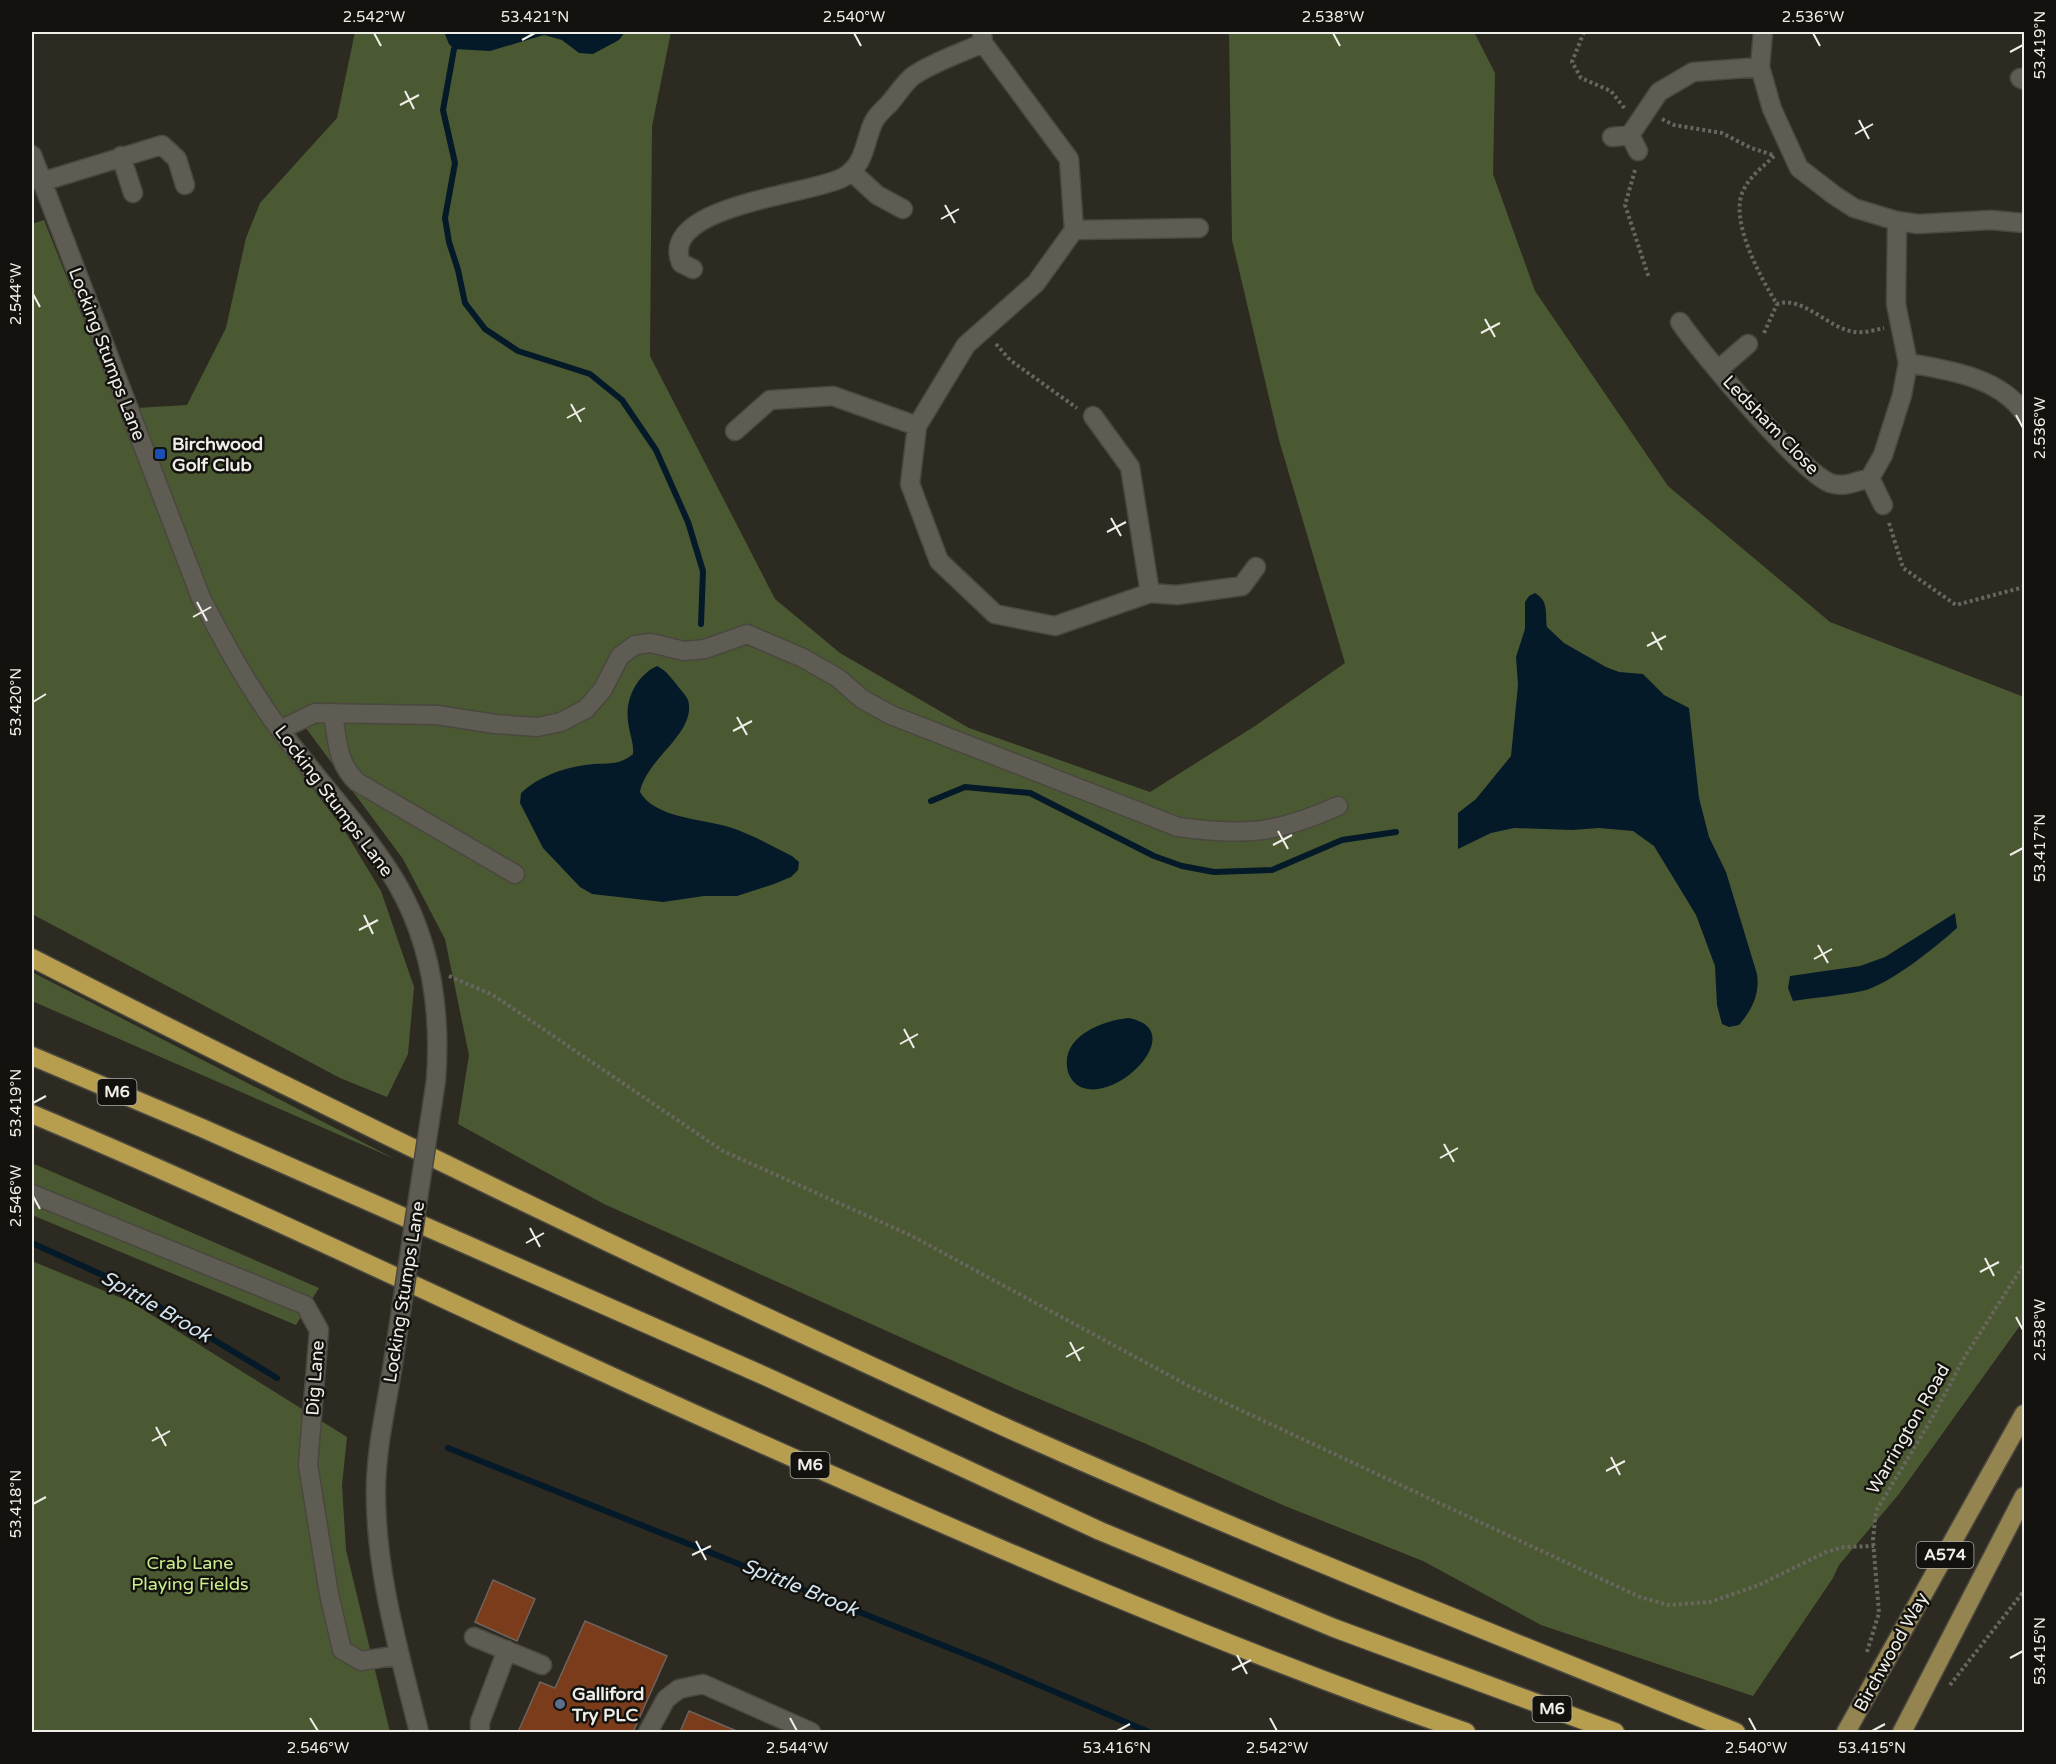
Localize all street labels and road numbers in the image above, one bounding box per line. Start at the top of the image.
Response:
street label: Locking Stumps Lane [64,264,150,444]
street label: Ledsham Close [1718,371,1824,479]
street label: Locking Stumps Lane [270,721,398,881]
road number: M6 [98,1079,136,1105]
street label: Locking Stumps Lane [379,1200,429,1384]
street label: Dig Lane [301,1340,329,1416]
street label: Warrington Road [1862,1360,1954,1498]
road number: M6 [790,1452,830,1478]
road number: A574 [1916,1542,1974,1568]
street label: Birchwood Way [1849,1588,1933,1715]
road number: M6 [1532,1696,1572,1722]

